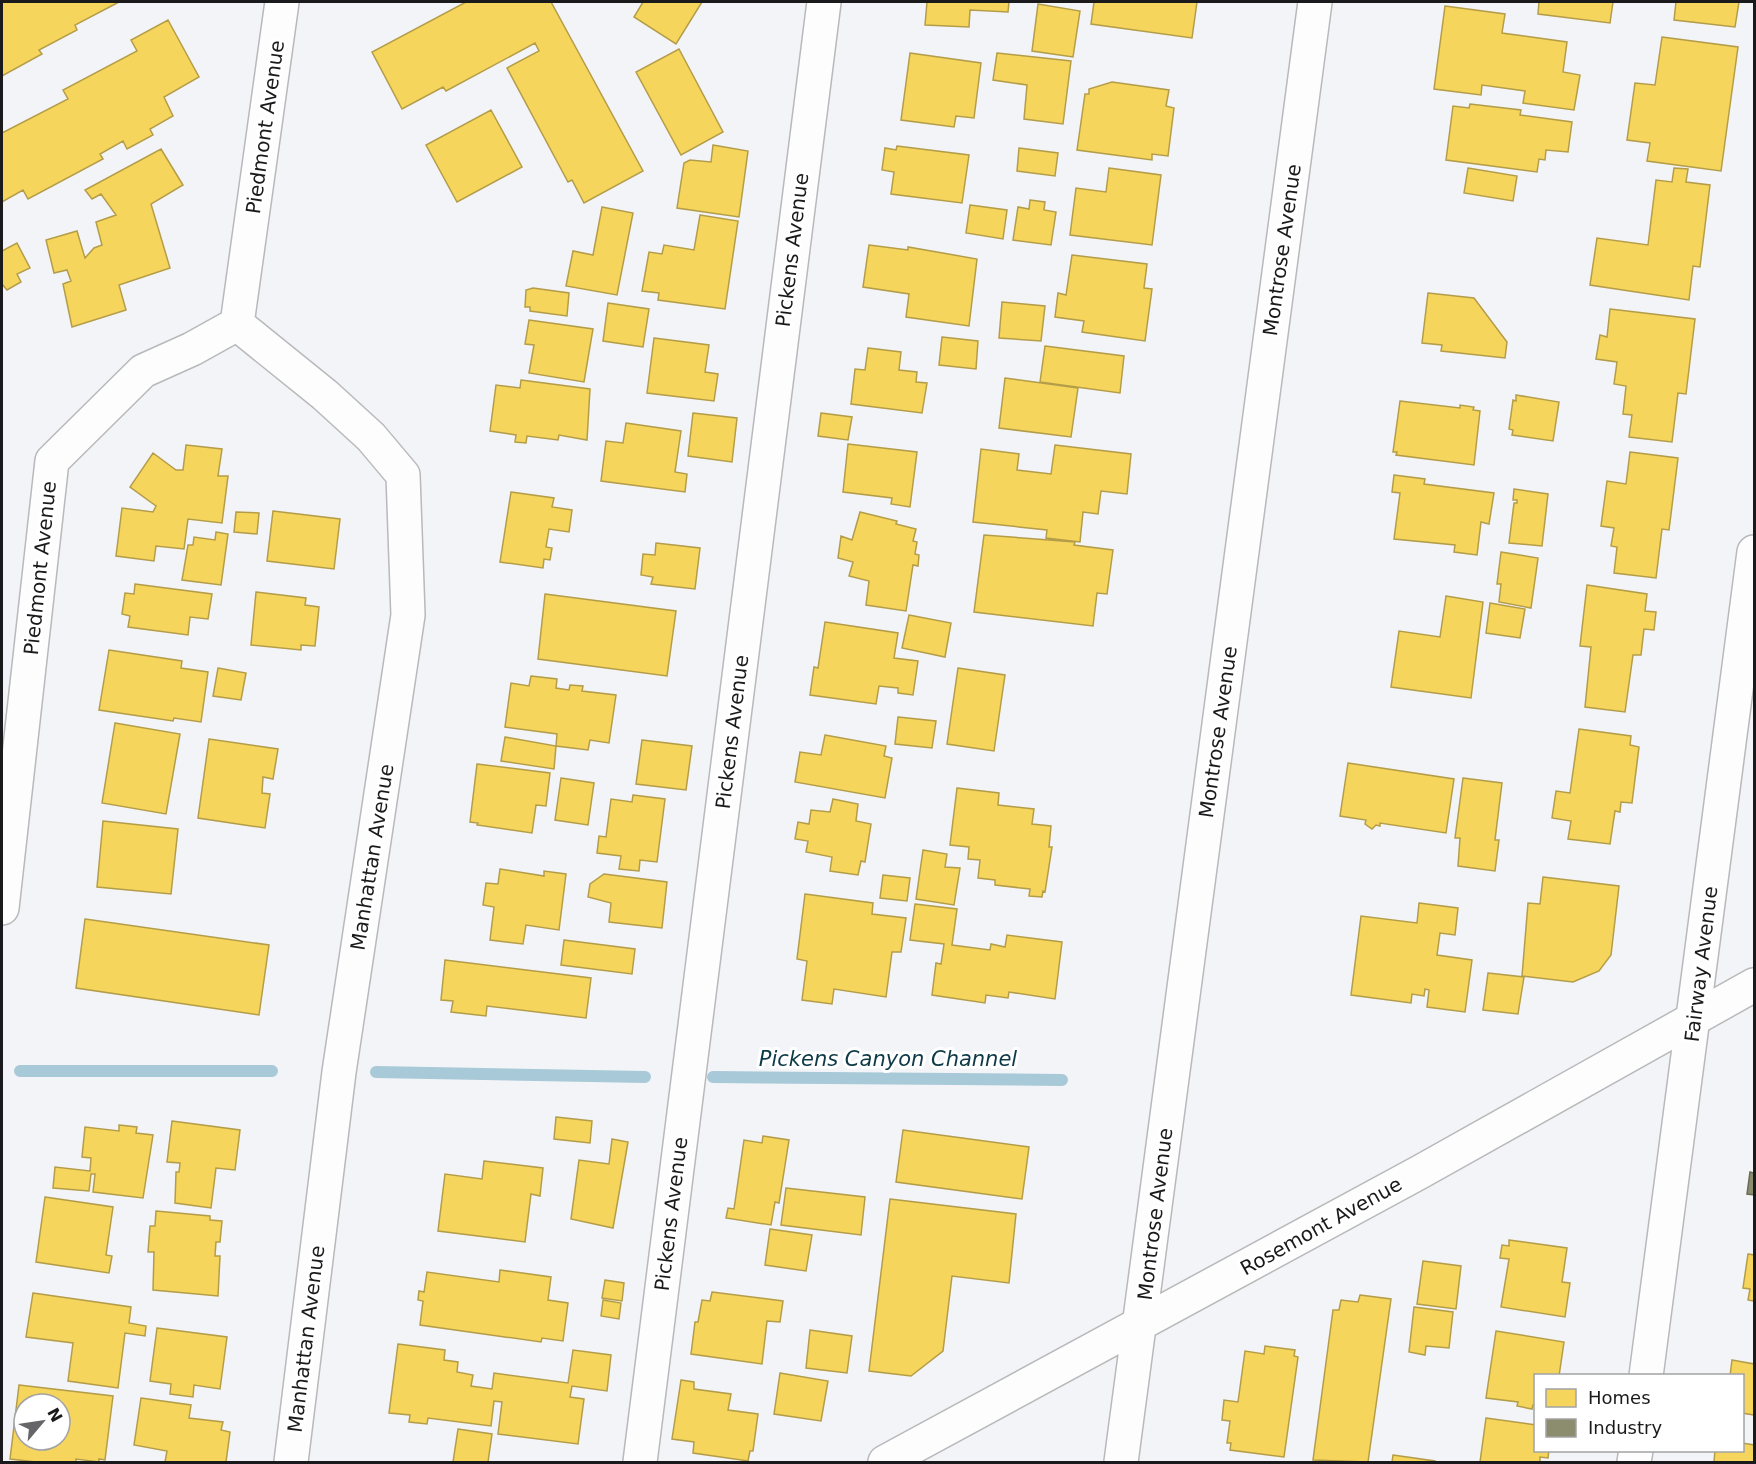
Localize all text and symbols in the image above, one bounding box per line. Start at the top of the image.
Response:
street label: Piedmont Avenue [241,39,289,215]
street label: Montrose Avenue [1258,162,1306,338]
street label: Pickens Avenue [771,172,813,328]
street label: Piedmont Avenue [19,480,61,656]
street label: Montrose Avenue [1194,644,1242,820]
street label: Pickens Avenue [711,654,753,810]
street label: Manhattan Avenue [345,762,399,952]
street label: Fairway Avenue [1680,885,1722,1043]
water label: Pickens Canyon Channel [759,1047,1017,1071]
street label: Montrose Avenue [1133,1126,1177,1302]
street label: Pickens Avenue [650,1136,692,1292]
street label: Rosemont Avenue [1236,1172,1406,1280]
street label: Manhattan Avenue [283,1244,329,1434]
legend [1534,1374,1744,1452]
text: Homes [1588,1387,1651,1408]
north arrow [12,1392,72,1452]
text: N [43,1405,66,1425]
text: Industry [1588,1417,1662,1438]

